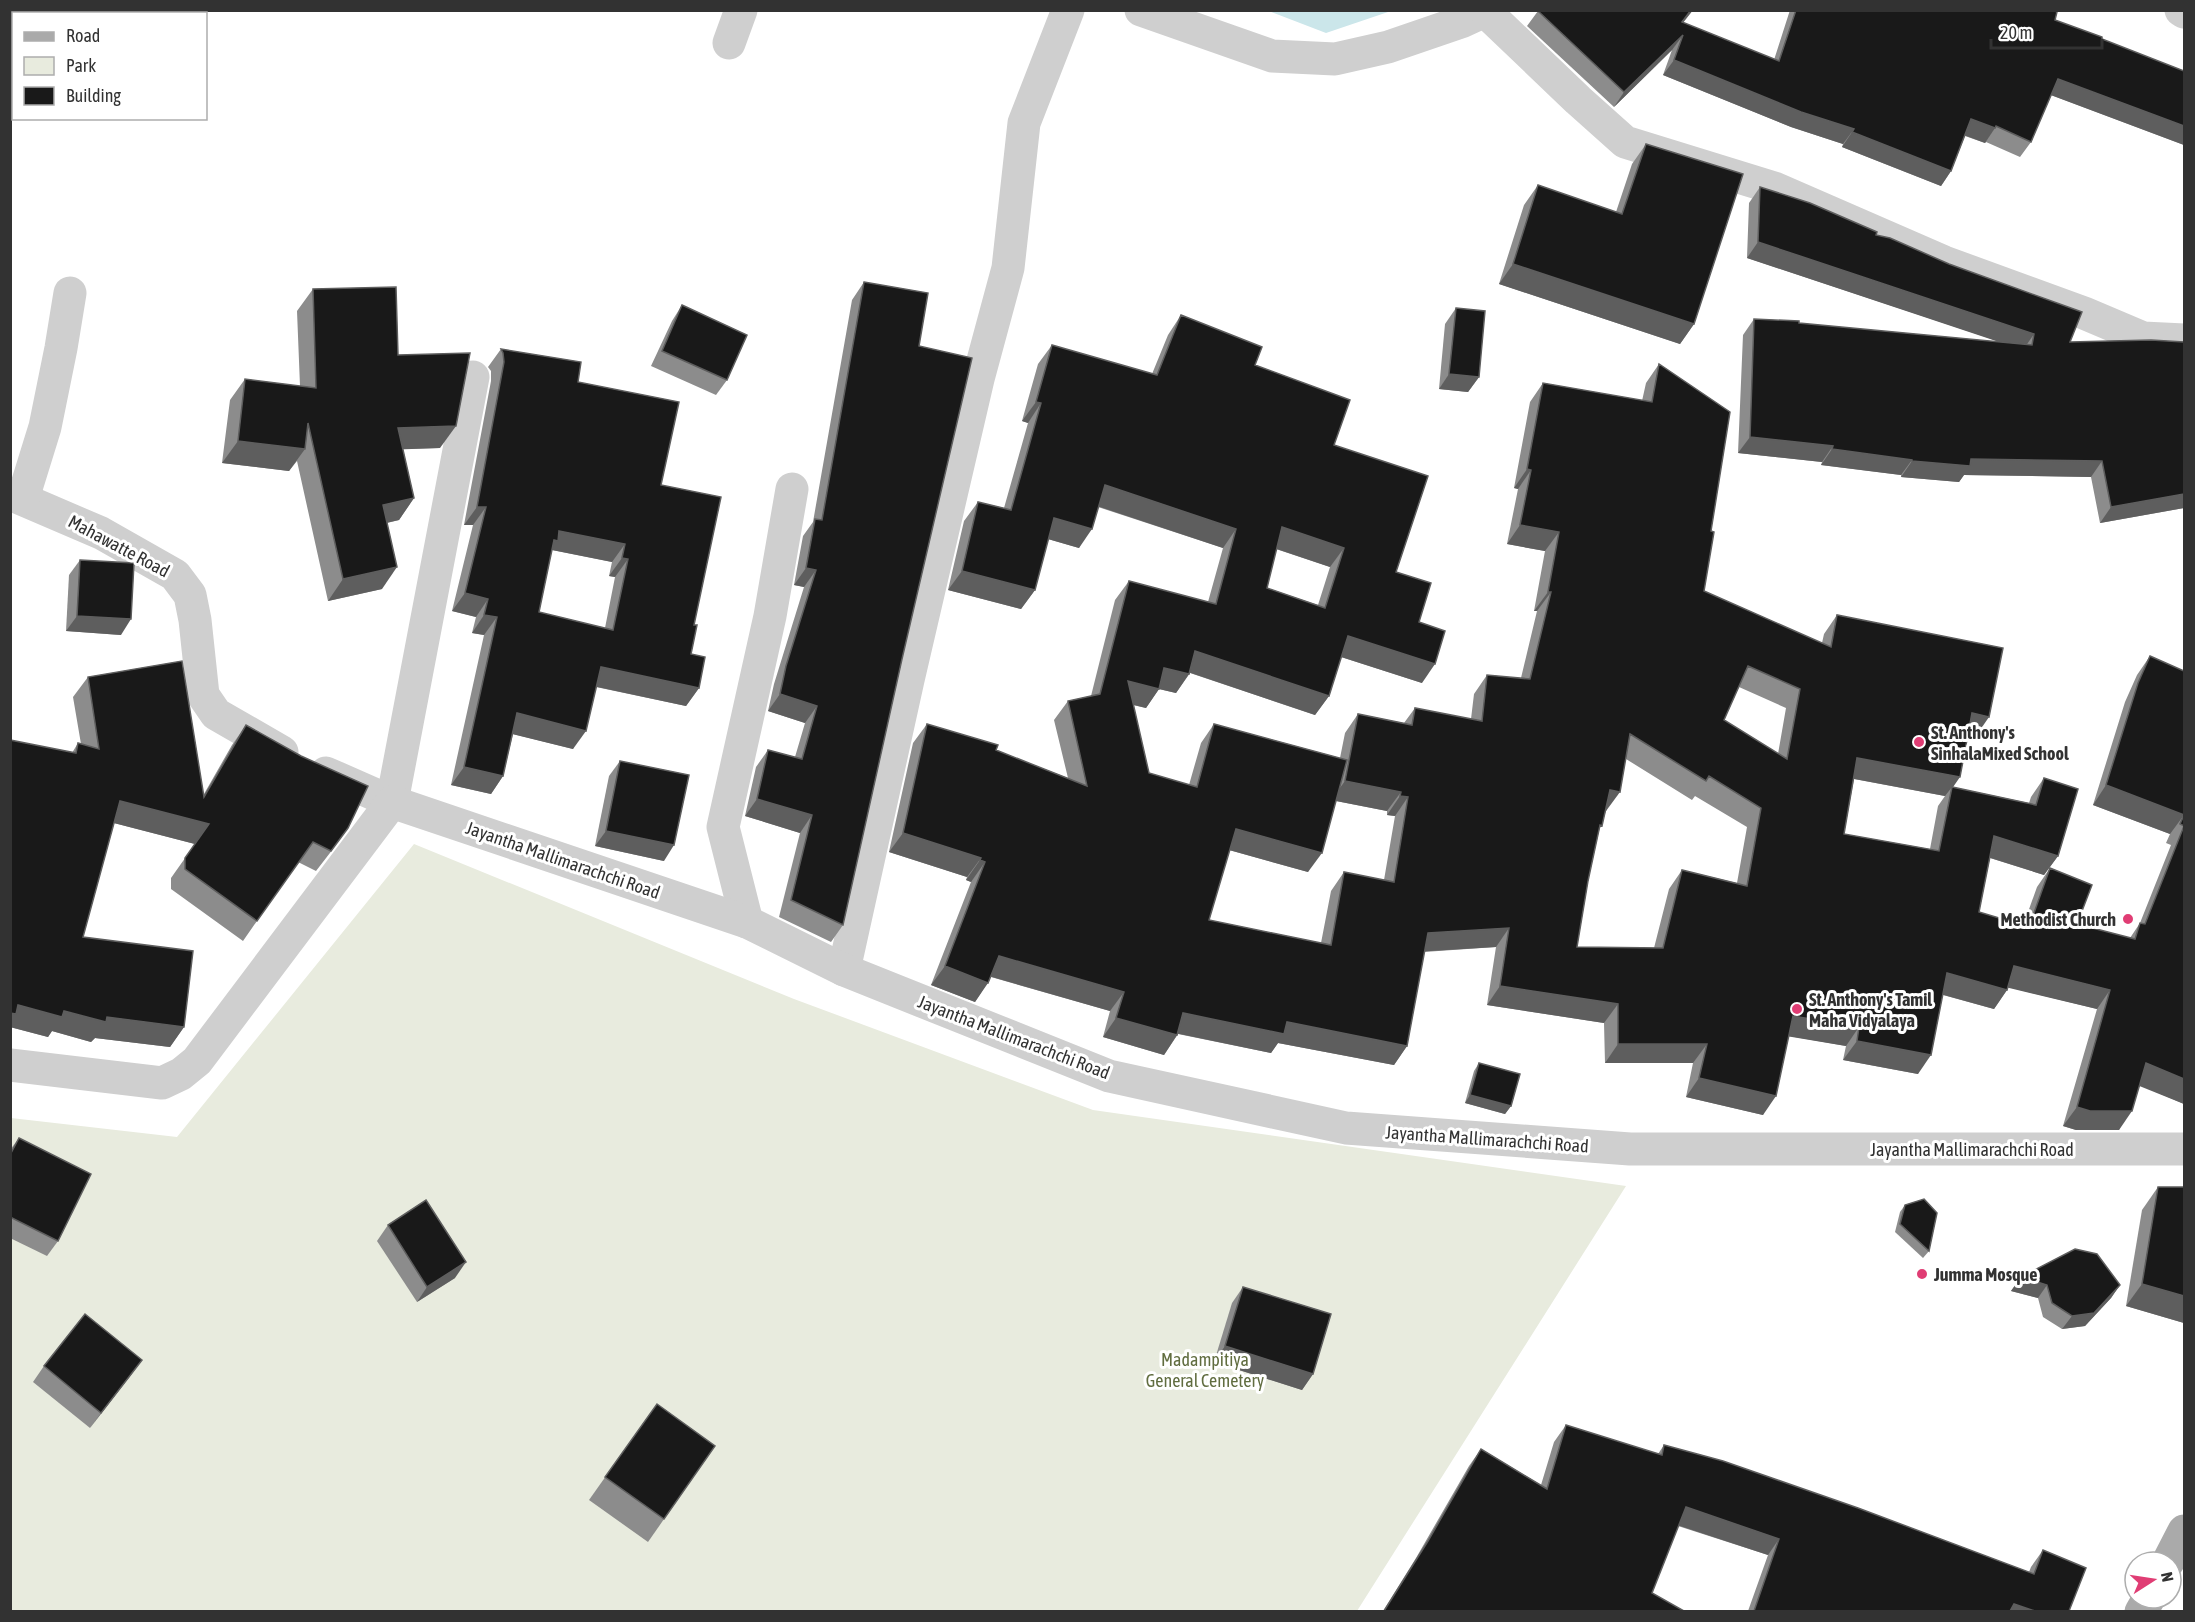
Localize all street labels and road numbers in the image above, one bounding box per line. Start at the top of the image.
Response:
street label: Mahawatte Road [65,511,173,581]
street label: Jayantha Mallimarachchi Road [463,817,663,903]
street label: Jayantha Mallimarachchi Road [915,991,1113,1083]
street label: Jayantha Mallimarachchi Road [1385,1121,1589,1157]
street label: Jayantha Mallimarachchi Road [1870,1139,2074,1160]

